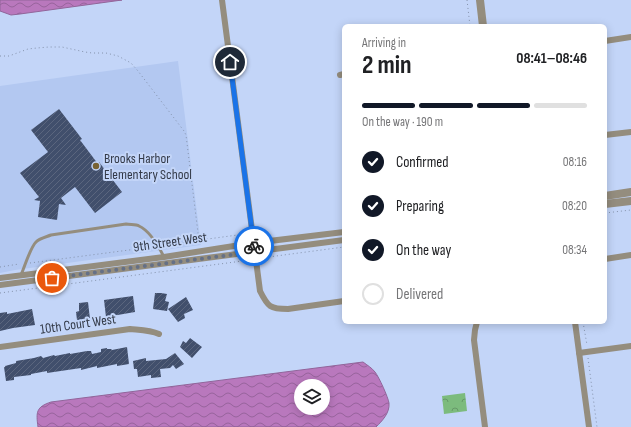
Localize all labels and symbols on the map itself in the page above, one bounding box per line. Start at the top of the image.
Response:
pin [213,45,247,79]
place label: Brooks Harbor Elementary School [104,150,192,183]
marker: Brooks Harbor Elementary School [91,161,101,171]
courier [234,226,274,266]
street label: 9th Street West [132,228,208,256]
pin [35,261,69,295]
street label: 10th Court West [39,310,117,338]

